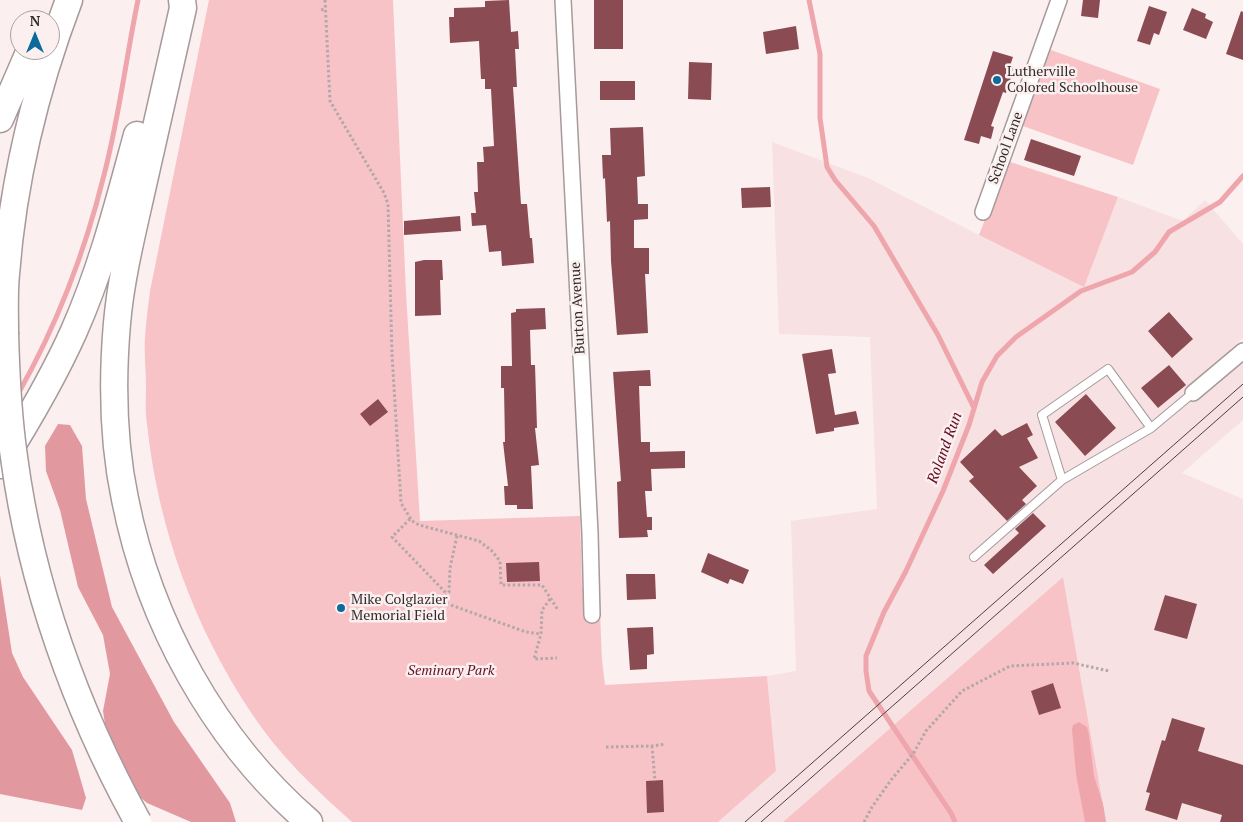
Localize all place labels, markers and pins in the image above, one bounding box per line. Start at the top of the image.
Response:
place label: Lutherville Colored Schoolhouse [1007,64,1138,96]
marker: Lutherville Colored Schoolhouse [991,74,1003,86]
place label: Mike Colglazier Memorial Field [351,592,448,624]
marker: Mike Colglazier Memorial Field [335,602,347,614]

